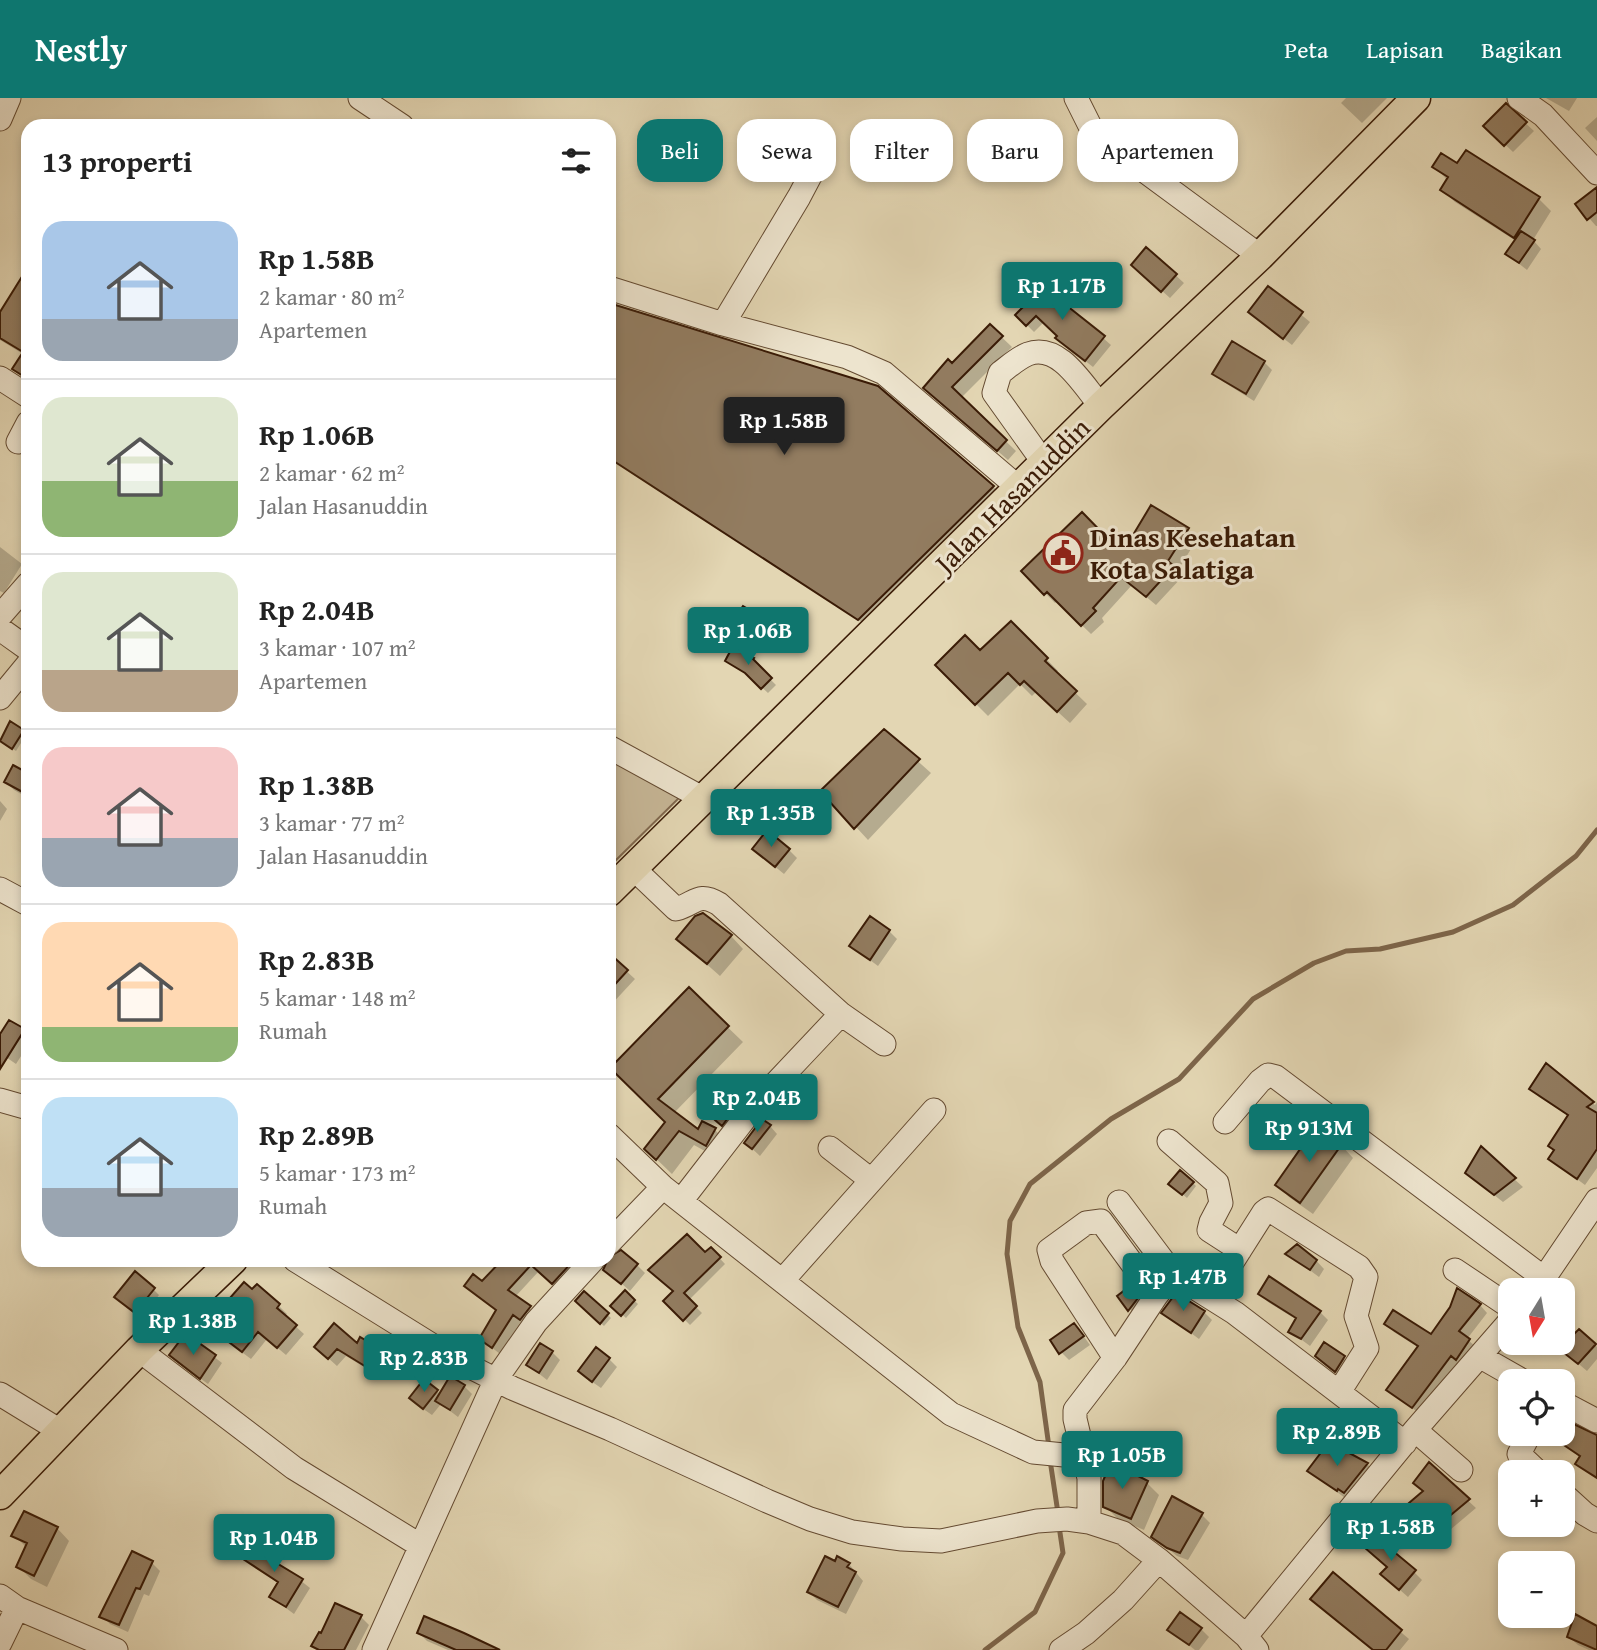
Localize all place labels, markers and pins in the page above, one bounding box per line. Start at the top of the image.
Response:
pin: Rp 1.17B [990,262,1134,322]
pin: Rp 1.58B [712,398,856,457]
place label: Dinas Kesehatan Kota Salatiga [1090,516,1296,589]
public building icon: Dinas Kesehatan Kota Salatiga [1042,532,1084,574]
pin: Rp 1.06B [676,608,820,667]
pin: Rp 1.35B [699,790,843,849]
pin: Rp 2.04B [685,1074,829,1134]
pin: Rp 913M [1244,1104,1374,1164]
pin: Rp 1.47B [1111,1254,1255,1313]
pin: Rp 1.38B [121,1298,265,1357]
pin: Rp 2.83B [352,1334,496,1394]
pin: Rp 2.89B [1265,1408,1409,1468]
pin: Rp 1.05B [1050,1432,1194,1491]
pin: Rp 1.58B [1319,1504,1463,1563]
pin: Rp 1.04B [202,1514,346,1574]

